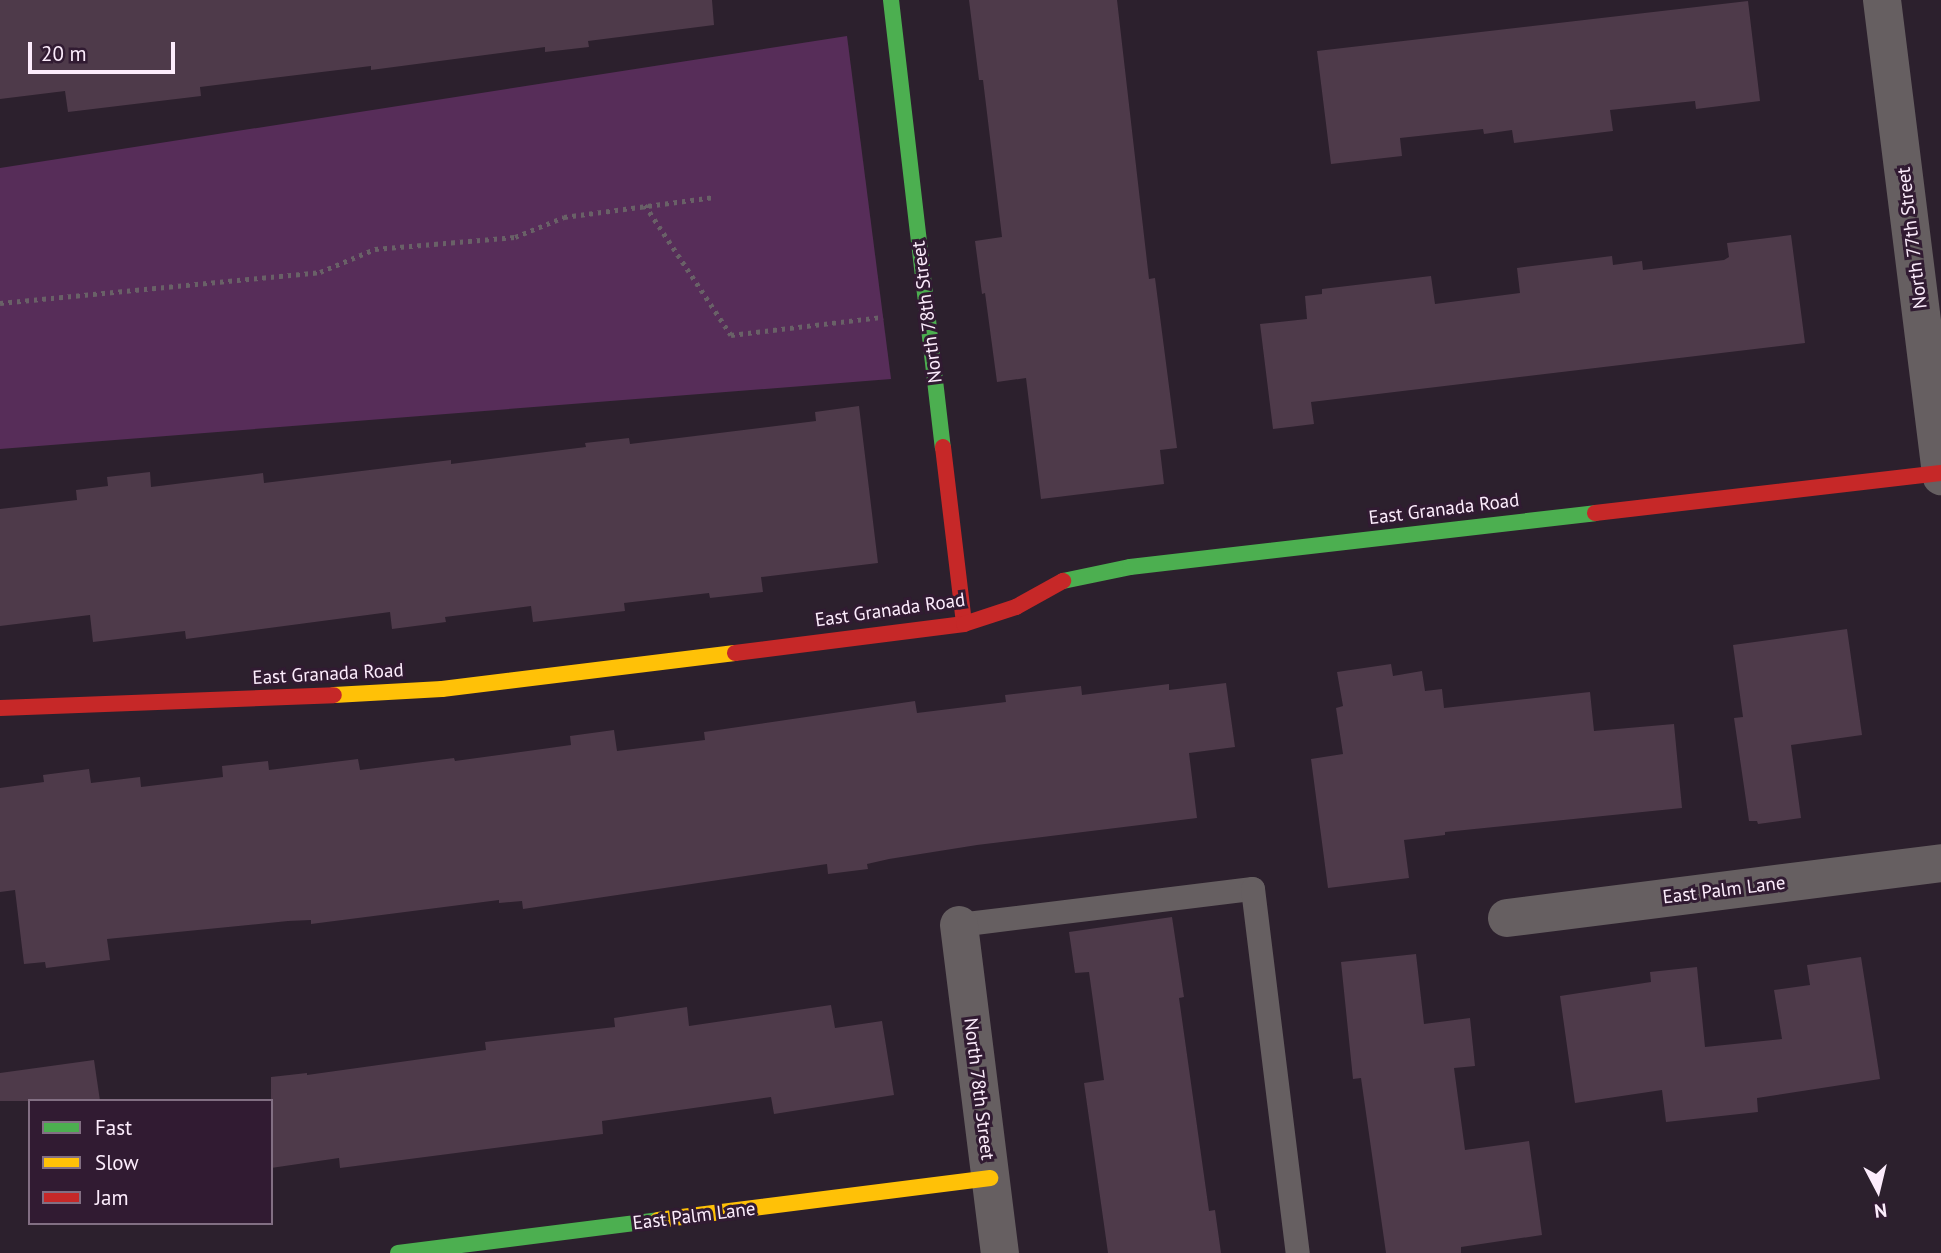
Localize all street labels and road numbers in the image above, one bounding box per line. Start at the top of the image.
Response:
street label: North 77th Street [1892,166,1932,310]
street label: North 78th Street [907,240,947,384]
street label: East Granada Road [1367,488,1521,530]
street label: East Granada Road [813,588,967,632]
street label: East Granada Road [252,659,404,689]
street label: East Palm Lane [1661,871,1787,909]
street label: North 78th Street [959,1017,999,1161]
street label: East Palm Lane [631,1197,757,1235]

